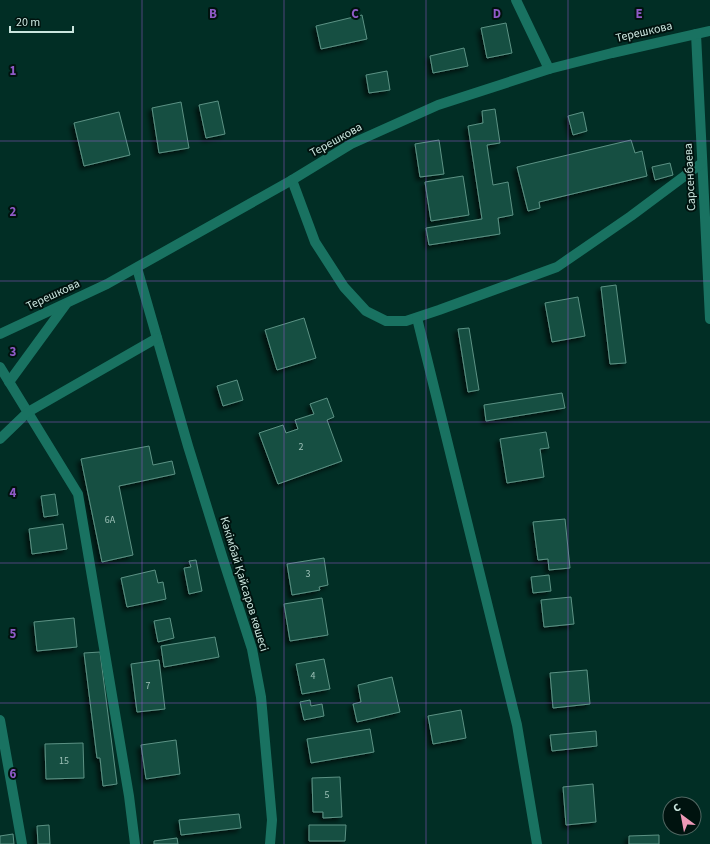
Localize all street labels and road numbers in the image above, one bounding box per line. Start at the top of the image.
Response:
street label: Терешкова [614,17,674,47]
street label: Терешкова [307,119,365,161]
street label: Сарсенбаева [680,143,700,211]
street label: Терешкова [23,275,83,315]
street label: Кәкімбай Қайсаров көшесі [215,515,273,653]

